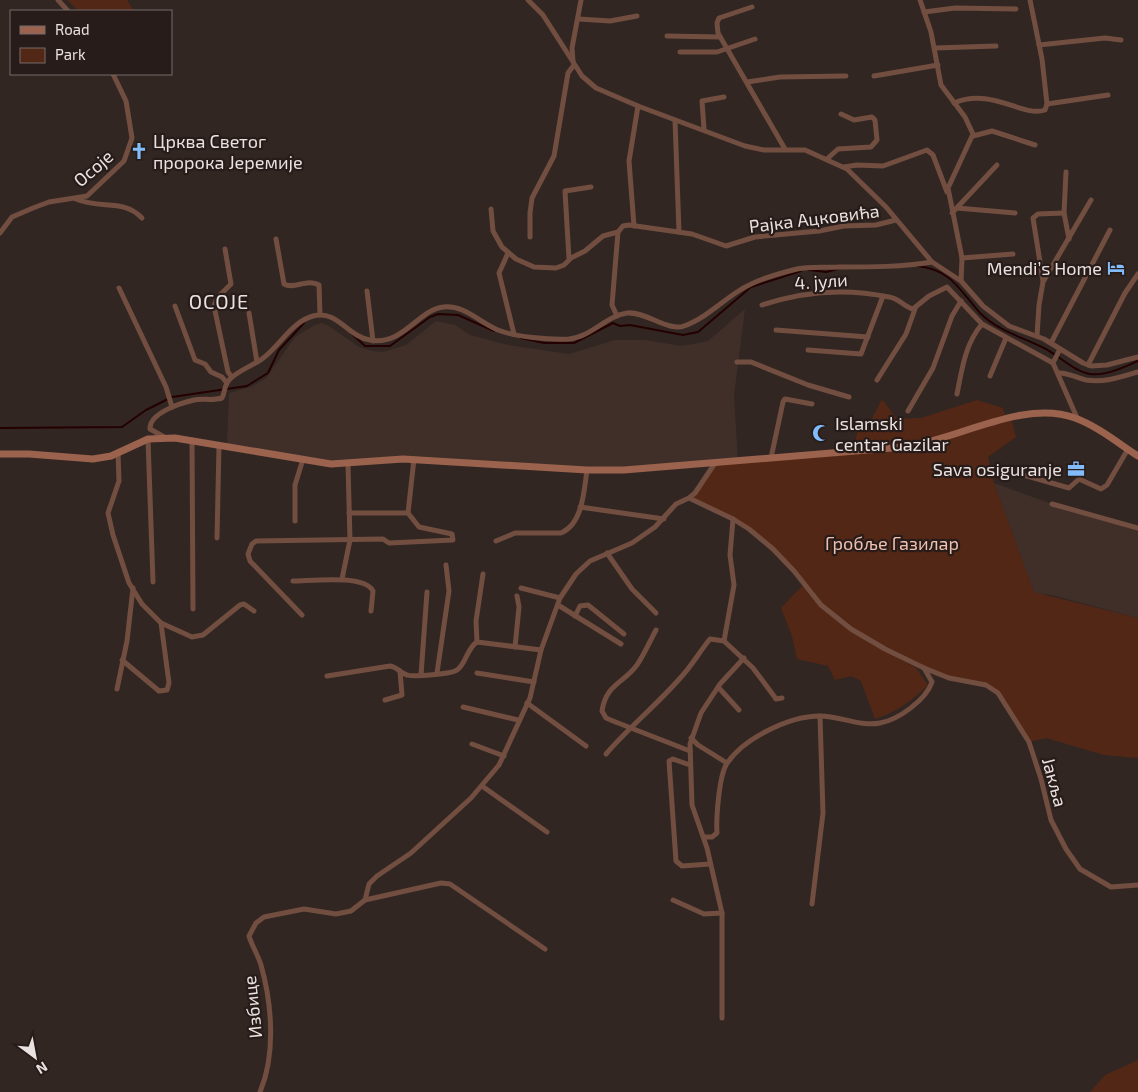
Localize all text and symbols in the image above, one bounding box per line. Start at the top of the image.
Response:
legend [10,10,172,75]
text: Road [55,20,90,38]
text: Park [55,45,86,63]
place label: Црква Светог пророка Јеремије [153,130,303,173]
church icon: Црква Светог пророка Јеремије [129,141,149,161]
street label: Осоје [69,145,117,191]
street label: Рајка Ацковића [747,199,881,237]
place label: Mendi’s Home [987,257,1102,279]
hotel icon: Mendi’s Home [1106,258,1126,278]
street label: 4. јули [794,268,848,294]
district label: ОСОЈЕ [189,289,249,313]
place label: Islamski centar Gazilar [835,412,949,455]
mosque icon: Islamski centar Gazilar [811,423,831,443]
place label: Sava osiguranje [933,458,1062,480]
office icon: Sava osiguranje [1066,459,1086,479]
park label: Гробље Газилар [825,532,959,554]
street label: Јакља [1038,755,1072,809]
street label: Избице [238,975,266,1039]
north arrow [10,1032,60,1082]
text: N [33,1059,51,1078]

